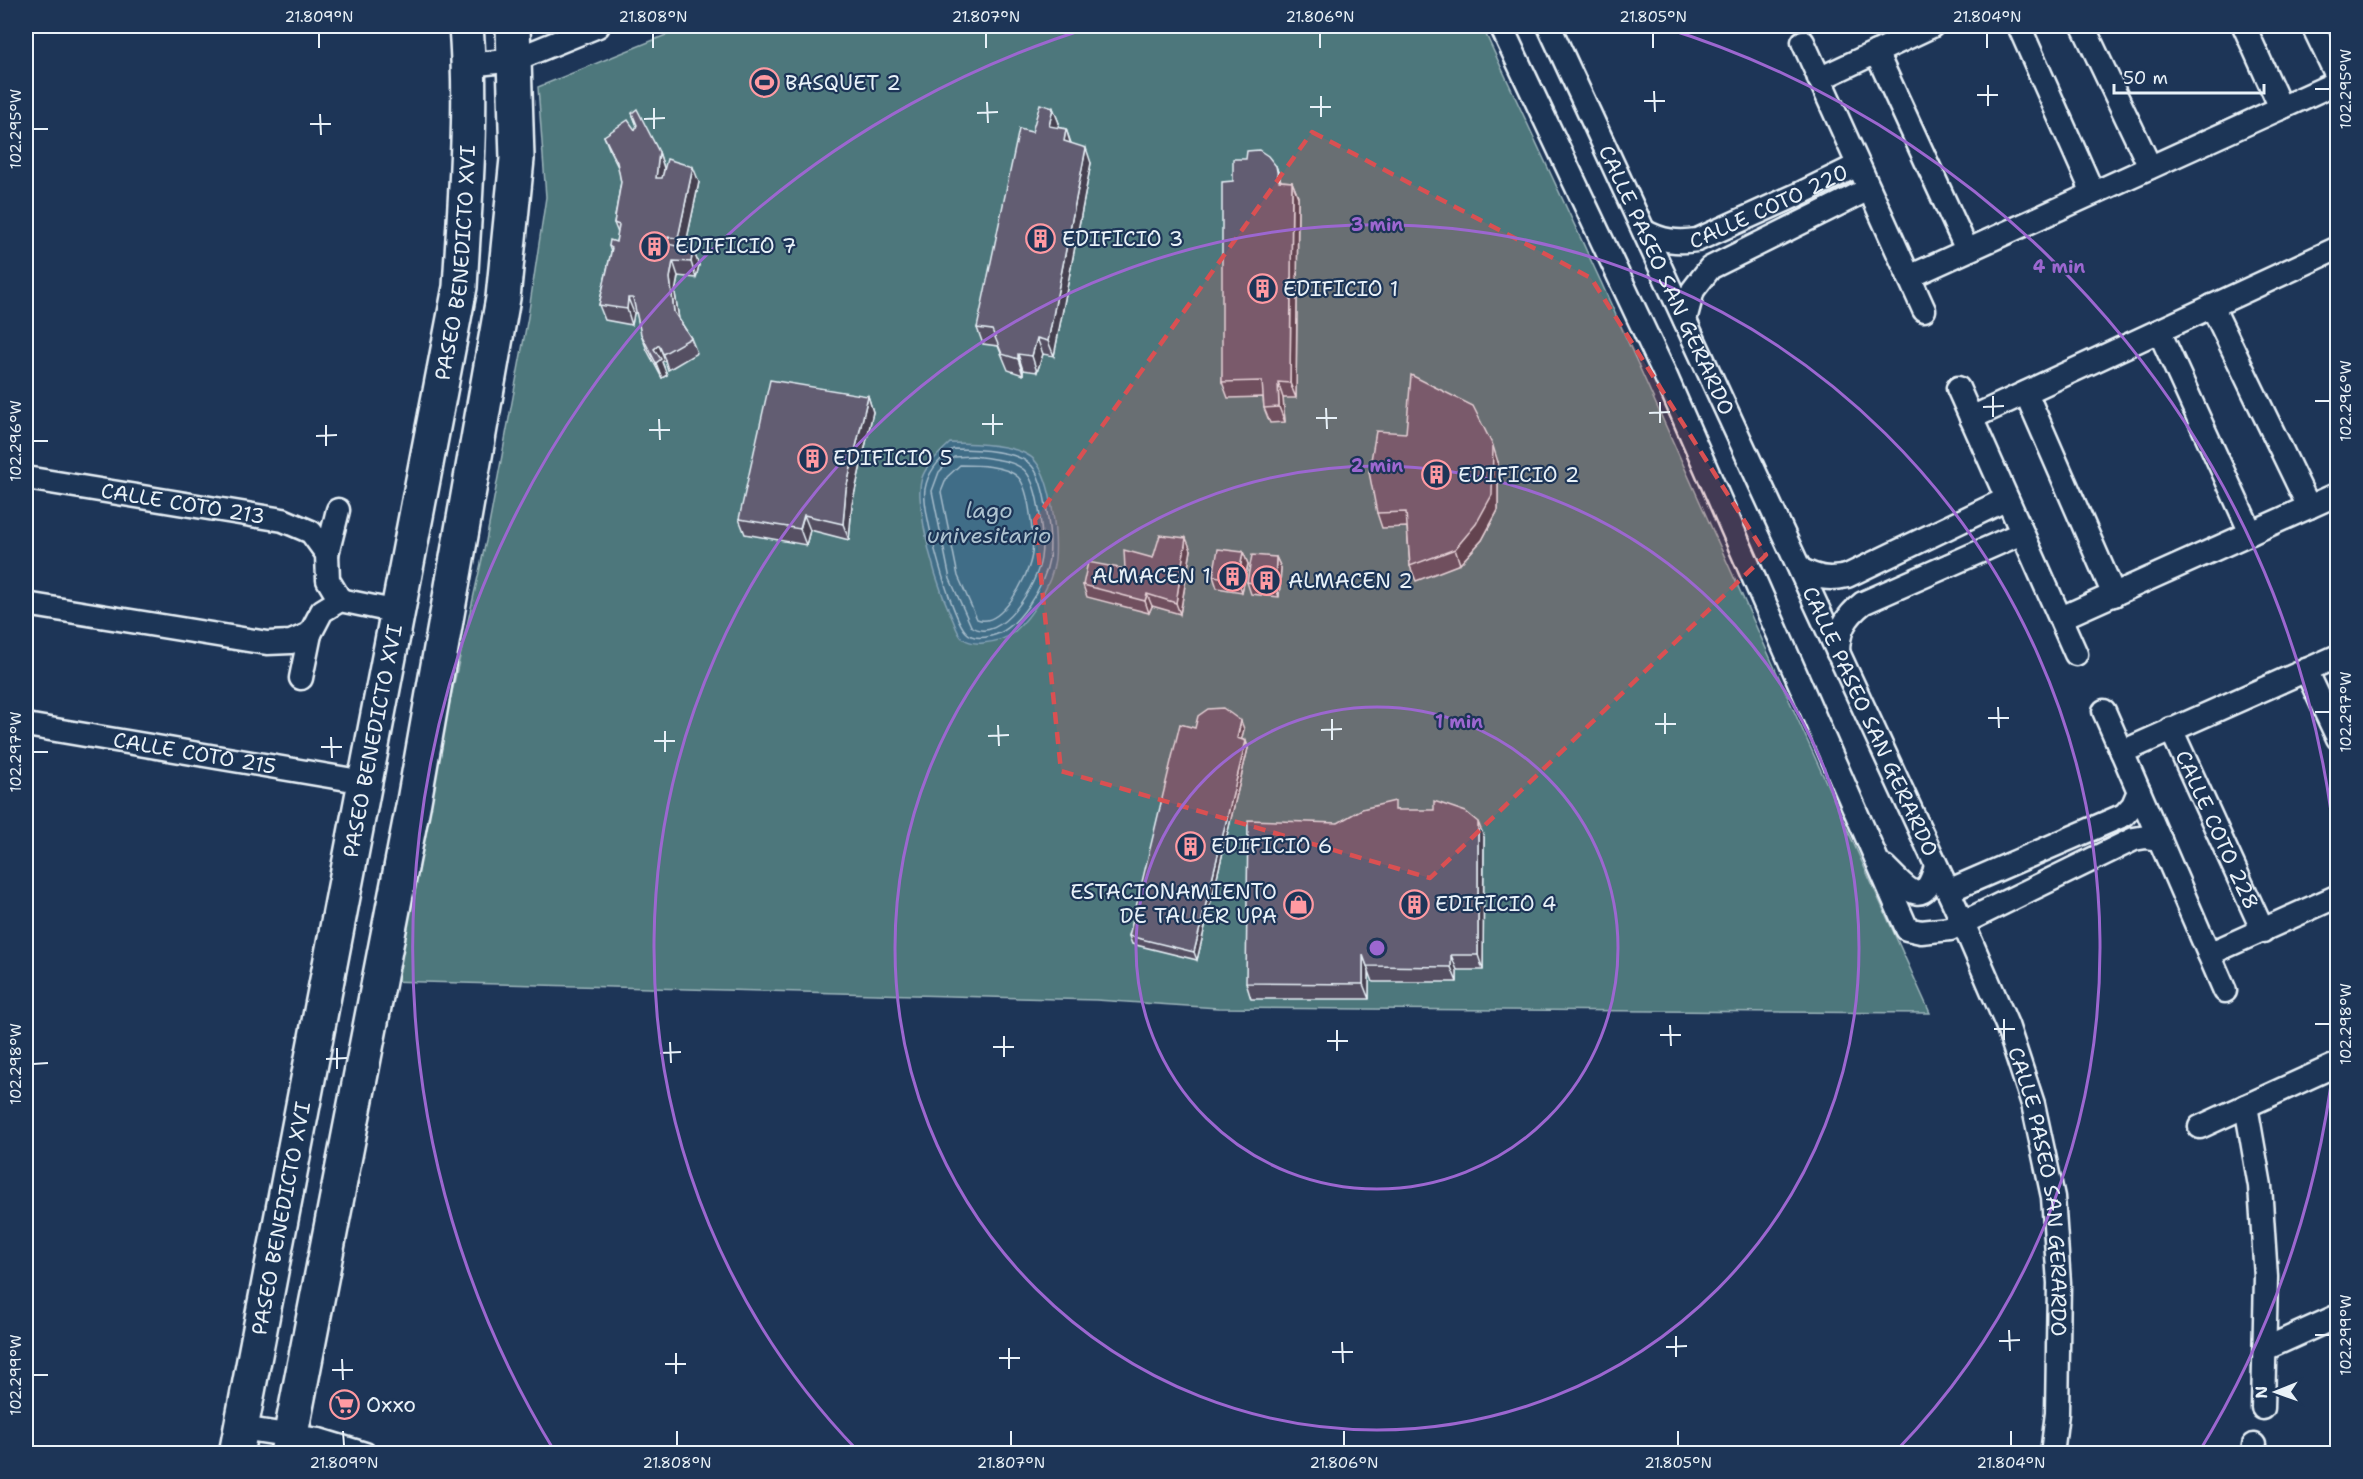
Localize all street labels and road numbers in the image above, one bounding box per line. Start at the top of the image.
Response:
street label: CALLE PASEO SAN GERARDO [1592,141,1741,420]
street label: PASEO BENEDICTO XVI [428,144,482,383]
street label: CALLE COTO 220 [1688,158,1853,255]
street label: CALLE COTO 213 [99,476,267,531]
street label: CALLE PASEO SAN GERARDO [1796,582,1944,861]
street label: PASEO BENEDICTO XVI [337,622,409,860]
street label: CALLE COTO 215 [111,726,278,781]
street label: CALLE COTO 228 [2169,746,2265,914]
street label: CALLE PASEO SAN GERARDO [2001,1043,2073,1337]
street label: PASEO BENEDICTO XVI [245,1099,317,1337]

